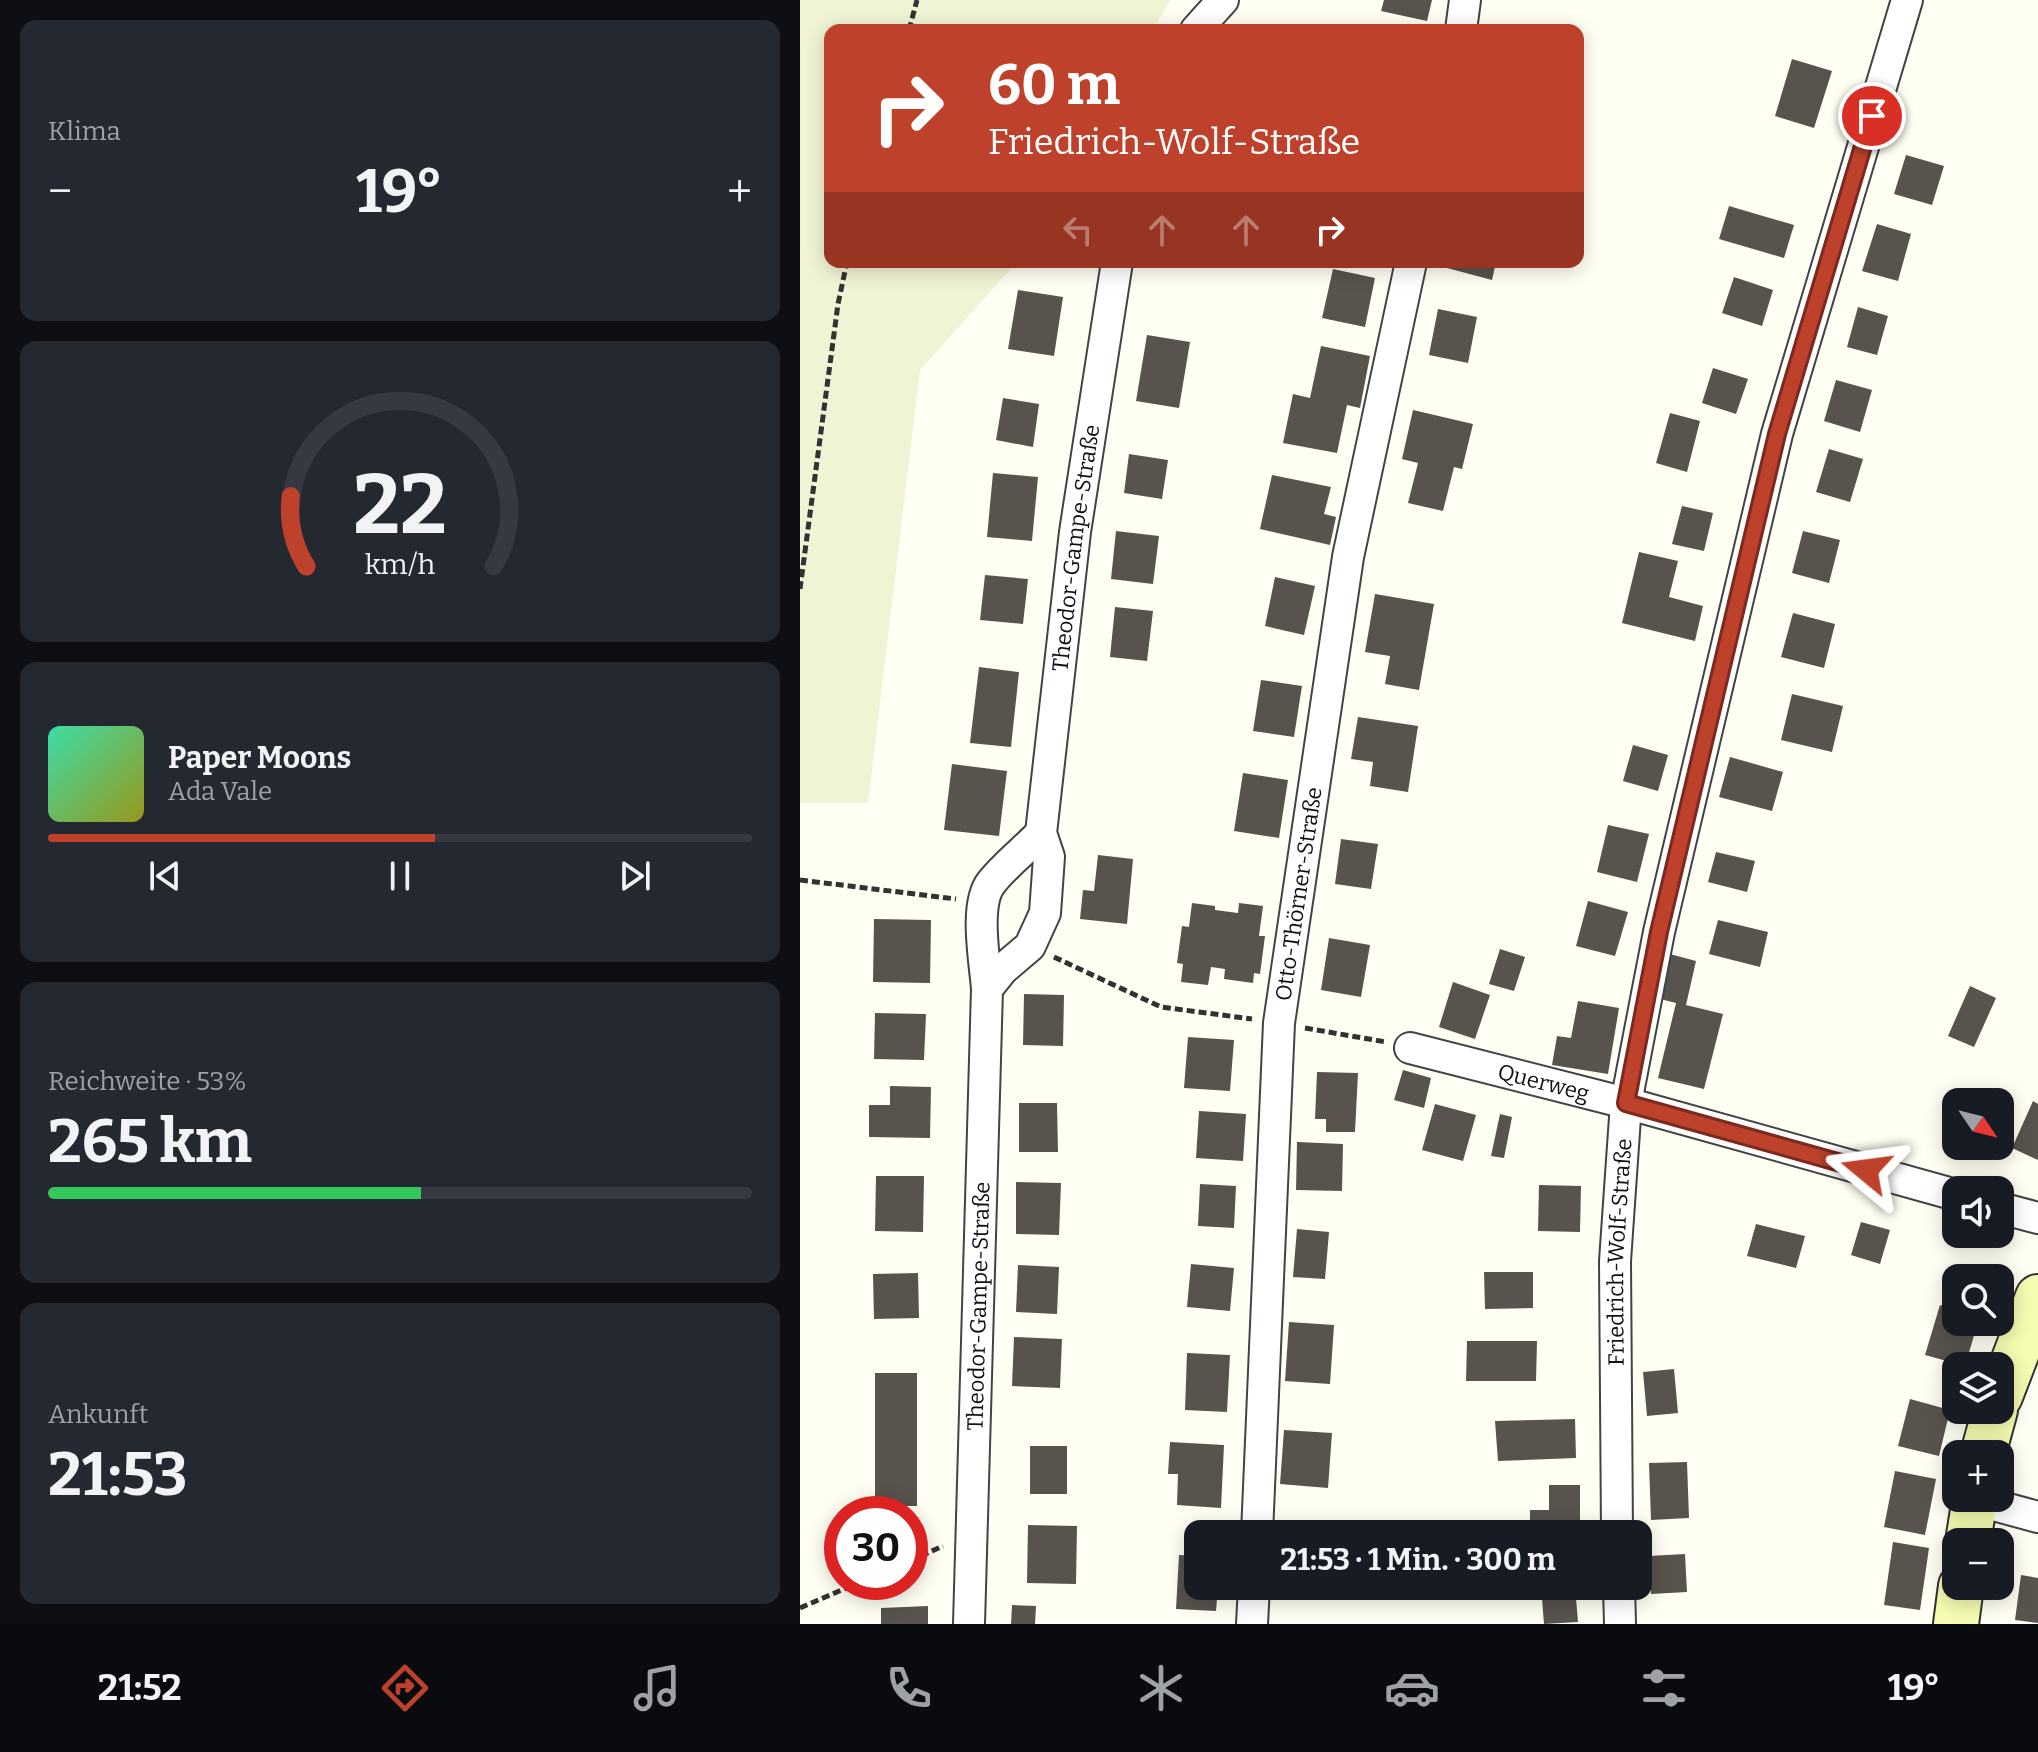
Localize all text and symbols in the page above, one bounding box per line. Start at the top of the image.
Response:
text: 60 m [988,52,1120,119]
icon: right [856,56,960,160]
pin [1838,82,1906,150]
icon: arrive [1850,94,1894,138]
text: Klima [48,116,121,147]
text: Friedrich-Wolf-Straße [988,120,1360,164]
text: 19° [356,156,443,228]
text: − [48,165,72,218]
text: + [727,165,752,218]
icon: left [1056,208,1100,252]
icon: ahead [1140,208,1184,252]
icon: ahead [1224,208,1268,252]
icon: right [1308,208,1352,252]
street label: Theodor-Gampe-Straße [1046,422,1105,673]
text: 22 [353,455,447,555]
text: km/h [365,547,436,582]
text: Paper Moons [168,740,351,776]
text: Ada Vale [168,776,272,807]
street label: Otto-Thörner-Straße [1269,785,1327,1003]
icon: previous [143,854,187,898]
icon: pause [378,854,422,898]
icon: next [613,854,657,898]
street label: Querweg [1495,1057,1592,1107]
text: Reichweite · 53% [48,1066,246,1097]
north arrow [1942,1088,2014,1160]
map controls [1942,1088,2014,1600]
text: 265 km [48,1106,252,1178]
position arrow [1824,1128,1908,1212]
street label: Friedrich-Wolf-Straße [1601,1138,1637,1366]
button: sound [1942,1176,2014,1248]
street label: Theodor-Gampe-Straße [961,1181,995,1431]
button: search [1942,1264,2014,1336]
button: layers [1942,1352,2014,1424]
text: Ankunft [48,1399,148,1430]
text: 21:53 [48,1439,187,1511]
button: + [1942,1440,2014,1512]
speed limit sign: 30 [824,1496,928,1600]
button: − [1942,1528,2014,1600]
text: 21:53 · 1 Min. · 300 m [1280,1542,1556,1578]
icon: directions [377,1660,433,1716]
icon: music [629,1660,685,1716]
icon: phone [881,1660,937,1716]
icon: climate [1133,1660,1189,1716]
icon: car [1384,1660,1440,1716]
icon: filters [1636,1660,1692,1716]
text: 21:52 [98,1666,182,1710]
text: 19° [1888,1666,1940,1710]

